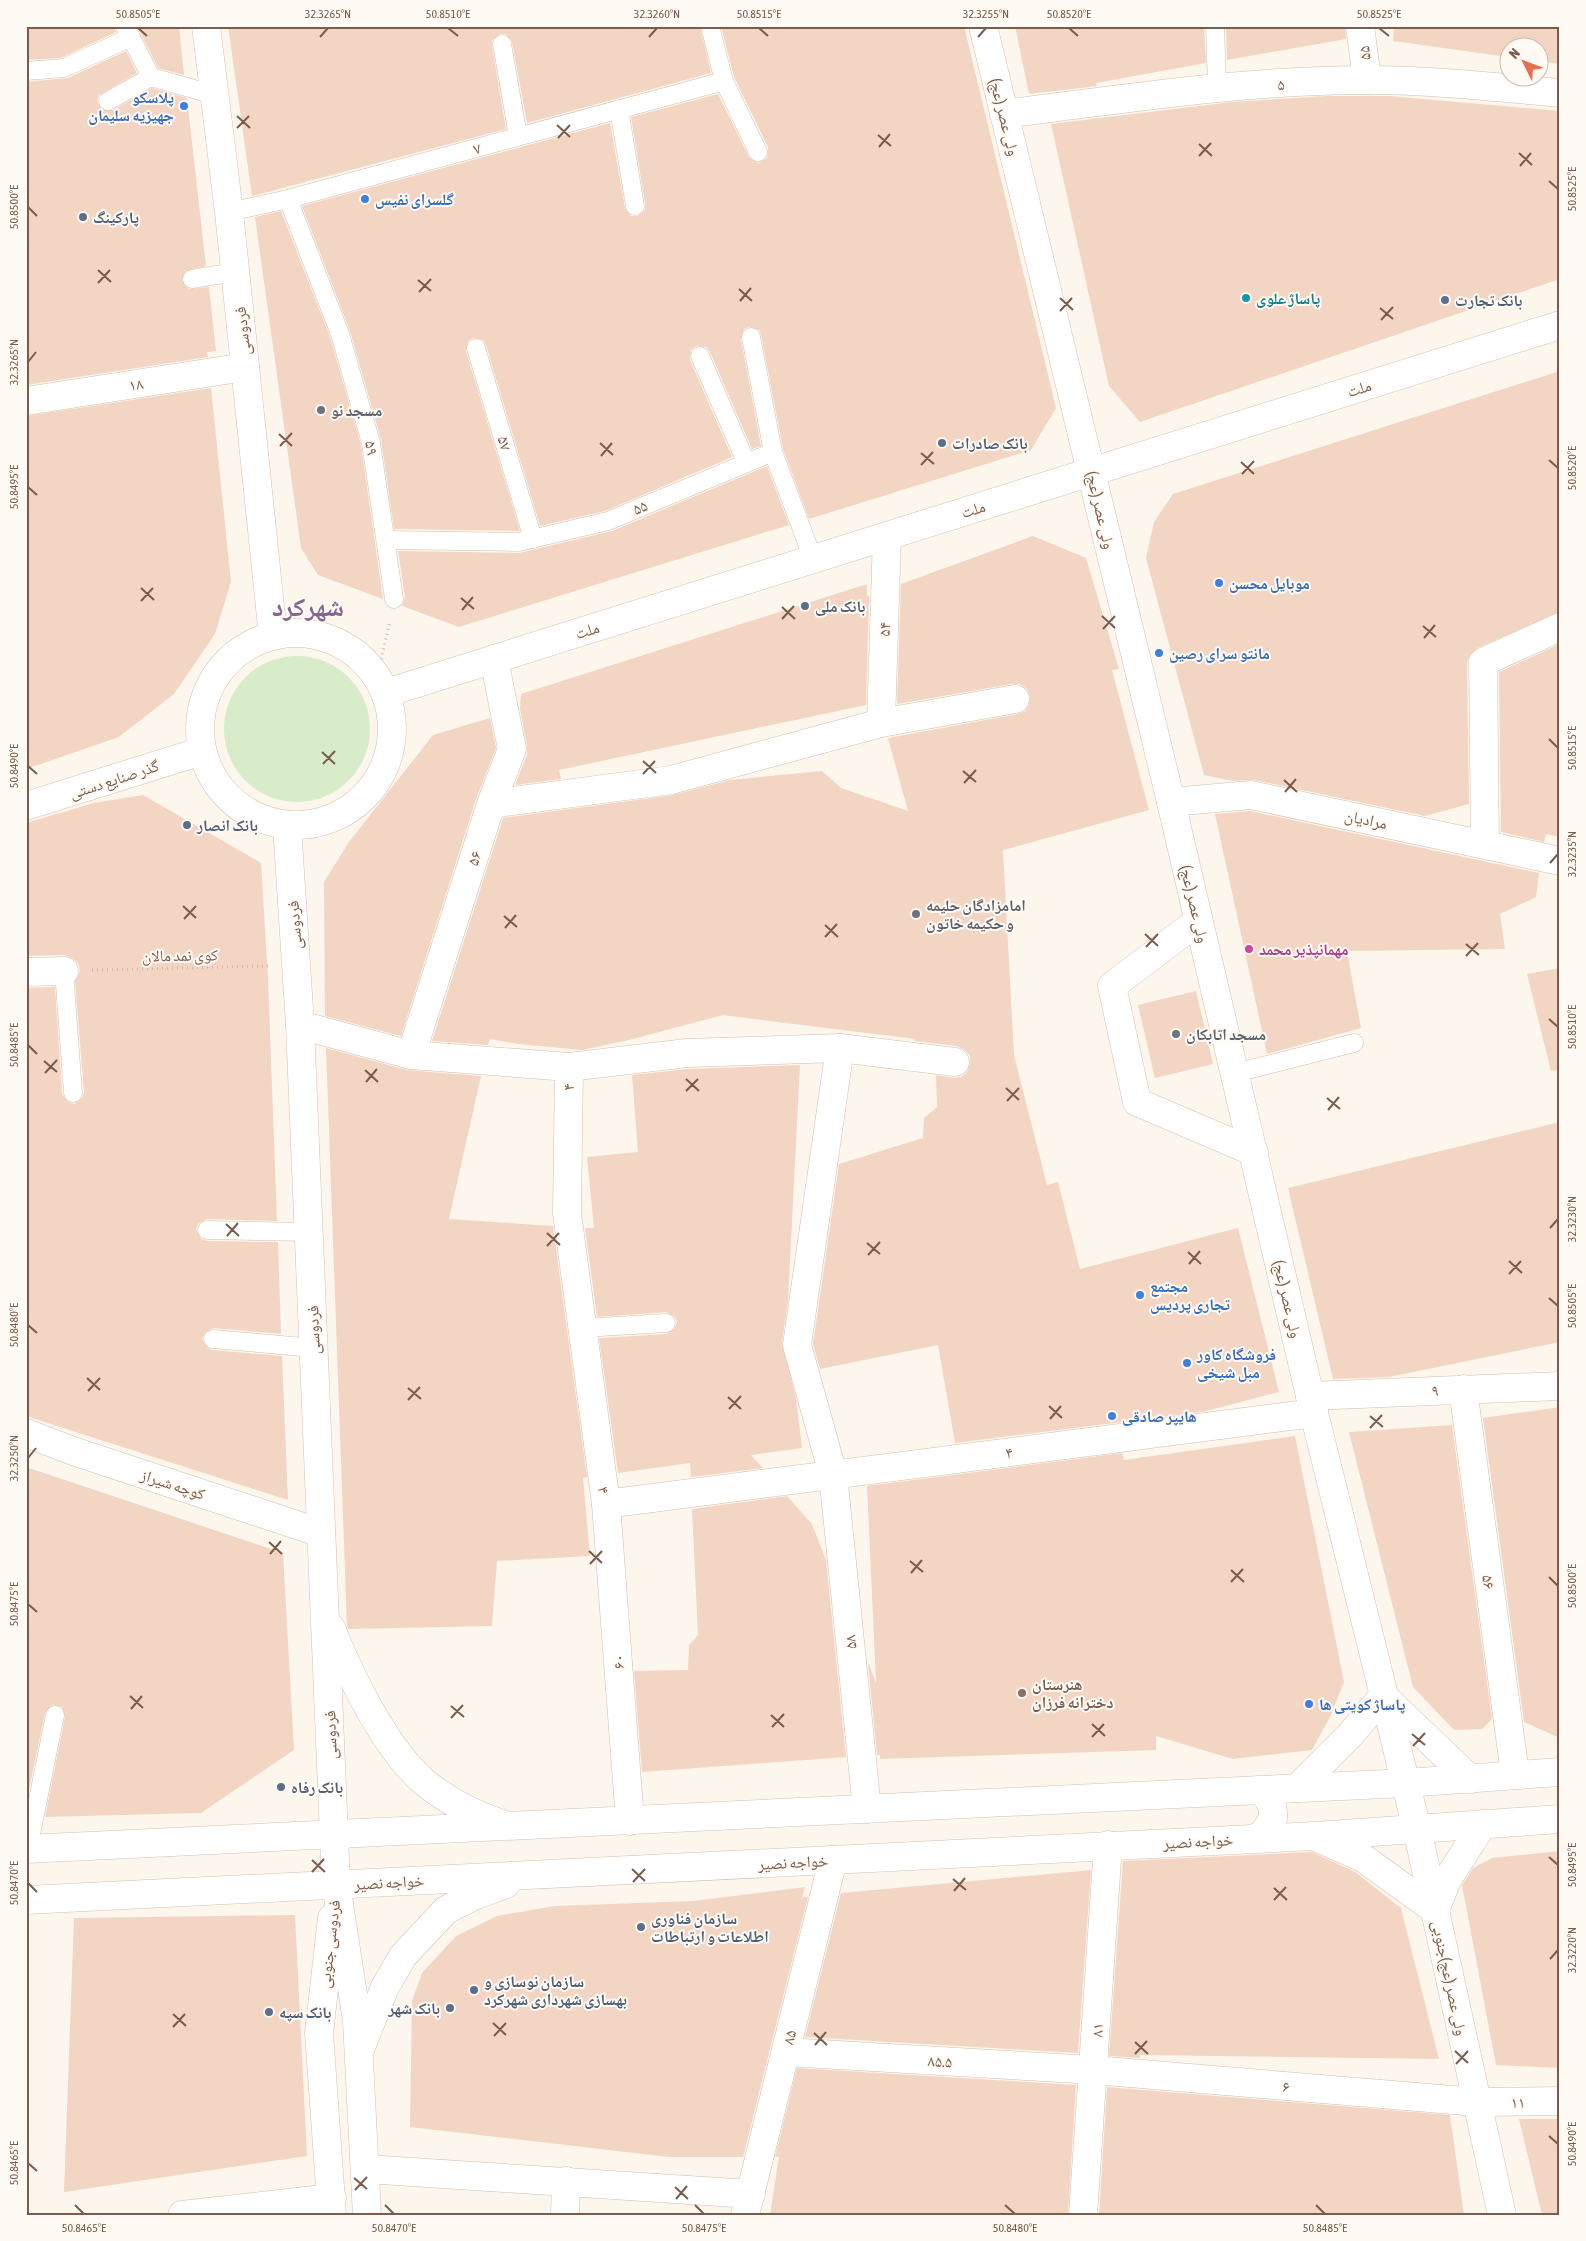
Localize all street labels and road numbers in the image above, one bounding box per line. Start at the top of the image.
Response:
street label: ۵۵ [1354,45,1374,61]
street label: ۵ [1277,75,1285,93]
street label: ولی عصر (عج) [985,76,1023,158]
street label: ۷ [471,138,483,158]
street label: فردوسی [230,306,255,356]
street label: ۱۸ [127,374,145,394]
street label: ملت [1345,376,1373,400]
street label: ۵۷ [494,433,516,453]
street label: ۵۹ [362,439,382,457]
street label: ولی عصر (عج) [1081,469,1119,551]
street label: ۵۵ [630,496,650,518]
street label: ملت [959,497,987,521]
street label: ملت [573,618,601,642]
street label: ۵۴ [875,622,893,636]
street label: گذر صنایع دستی [67,756,162,804]
street label: مرادیان [1343,806,1389,834]
street label: ۵۶ [463,848,485,868]
street label: ولی عصر (عج) [1175,863,1213,945]
street label: فردوسی [283,900,307,950]
street label: کوی نمد مالان [142,945,219,967]
street label: ۴ [559,1083,577,1091]
street label: ولی عصر (عج) [1268,1258,1306,1340]
street label: فردوسی [303,1305,325,1355]
street label: ۹ [1431,1381,1439,1399]
street label: ۴ [1004,1443,1014,1461]
street label: کوچه شیراز [137,1465,208,1504]
street label: ۴ [595,1485,613,1495]
street label: ۵۶ [1479,1574,1499,1590]
street label: ۵۸ [840,1634,860,1650]
street label: ۶۰ [609,1654,627,1670]
street label: فردوسی [320,1710,342,1760]
street label: خواجه نصیر [1162,1830,1234,1853]
street label: خواجه نصیر [757,1851,829,1874]
street label: خواجه نصیر [353,1871,425,1894]
street label: فردوسی جنوبی [315,1899,345,1989]
street label: ولی عصر (عج)جنوبی [1427,1919,1471,2038]
street label: ۸۱ [1088,2022,1106,2038]
street label: ۸۵ [779,2028,799,2046]
street label: ۸۵.۵ [927,2051,953,2071]
street label: ۶ [1282,2077,1290,2095]
street label: ۱۱ [1511,2093,1525,2111]

